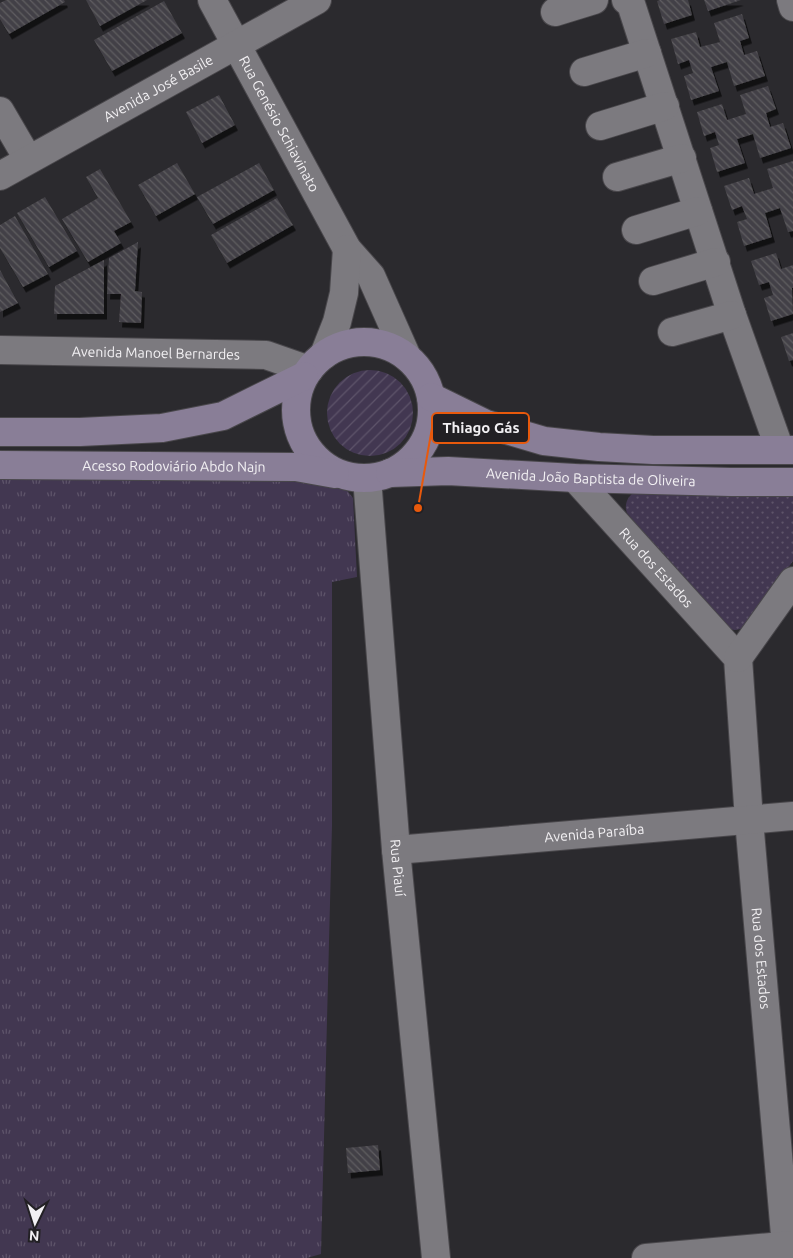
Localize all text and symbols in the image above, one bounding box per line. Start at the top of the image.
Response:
street label: Avenida José Basile [101,51,216,125]
street label: Rua Genésio Schiavinato [236,53,323,195]
street label: Avenida Manoel Bernardes [72,343,240,363]
callout: Thiago Gás [432,413,529,443]
text: Thiago Gás [442,419,520,436]
street label: Acesso Rodoviário Abdo Najn [82,458,266,475]
street label: Avenida João Baptista de Oliveira [485,465,696,489]
street label: Rua dos Estados [616,525,696,611]
street label: Avenida Paraíba [544,821,645,845]
street label: Rua Piauí [387,839,409,898]
street label: Rua dos Estados [749,907,773,1010]
north arrow [10,1198,60,1248]
text: N [28,1228,40,1244]

